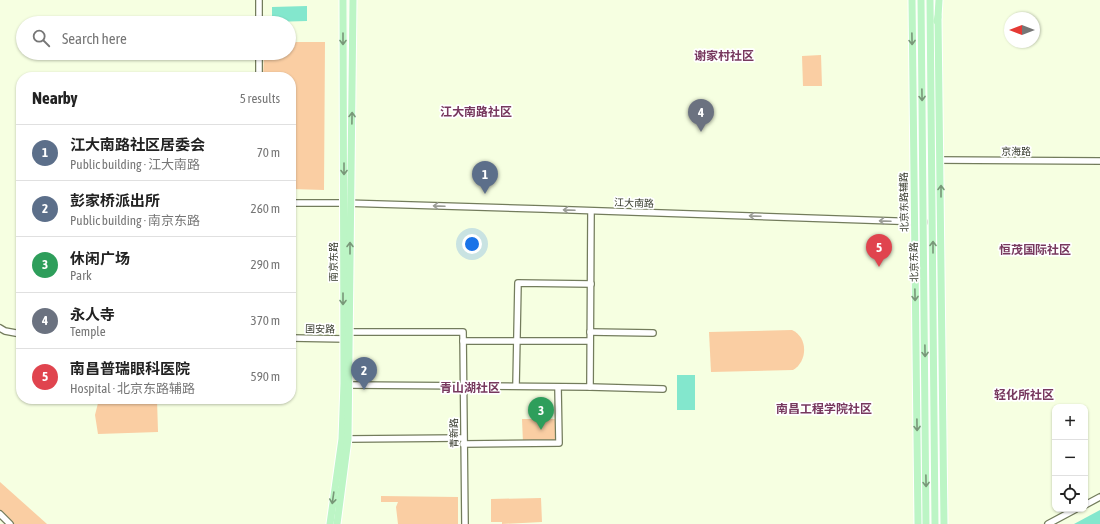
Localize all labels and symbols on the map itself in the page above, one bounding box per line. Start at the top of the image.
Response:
north arrow [1004,12,1040,48]
one-way arrow [339,32,347,45]
one-way arrow [908,32,916,45]
district label: 谢家村社区 [694,49,754,63]
one-way arrow [918,88,926,101]
pin: 4 [688,99,714,132]
district label: 江大南路社区 [440,105,512,119]
one-way arrow [348,112,356,125]
street label: 京海路 [1001,146,1031,157]
pin: 1 [472,161,498,194]
one-way arrow [340,162,348,175]
street label: 北京东路辅路 [898,172,910,232]
one-way arrow [937,185,945,198]
street label: 江大南路 [614,197,654,209]
one-way arrow [433,202,446,210]
one-way arrow [563,206,576,214]
one-way arrow [749,212,762,220]
one-way arrow [879,217,892,225]
your location [462,234,482,254]
pin: 5 [866,234,892,267]
one-way arrow [929,241,937,254]
street label: 南京东路 [328,242,339,282]
one-way arrow [346,242,354,255]
street label: 北京东路 [908,242,920,282]
district label: 恒茂国际社区 [999,243,1071,257]
one-way arrow [911,288,919,301]
one-way arrow [339,292,347,305]
street label: 国安路 [305,323,335,335]
one-way arrow [921,344,929,357]
pin: 2 [351,357,377,390]
district label: 青山湖社区 [440,381,500,395]
district label: 轻化所社区 [994,388,1054,402]
pin: 3 [528,397,554,430]
district label: 南昌工程学院社区 [776,402,872,416]
street label: 青新路 [448,418,460,448]
one-way arrow [913,418,921,431]
one-way arrow [922,474,930,487]
one-way arrow [329,491,337,504]

